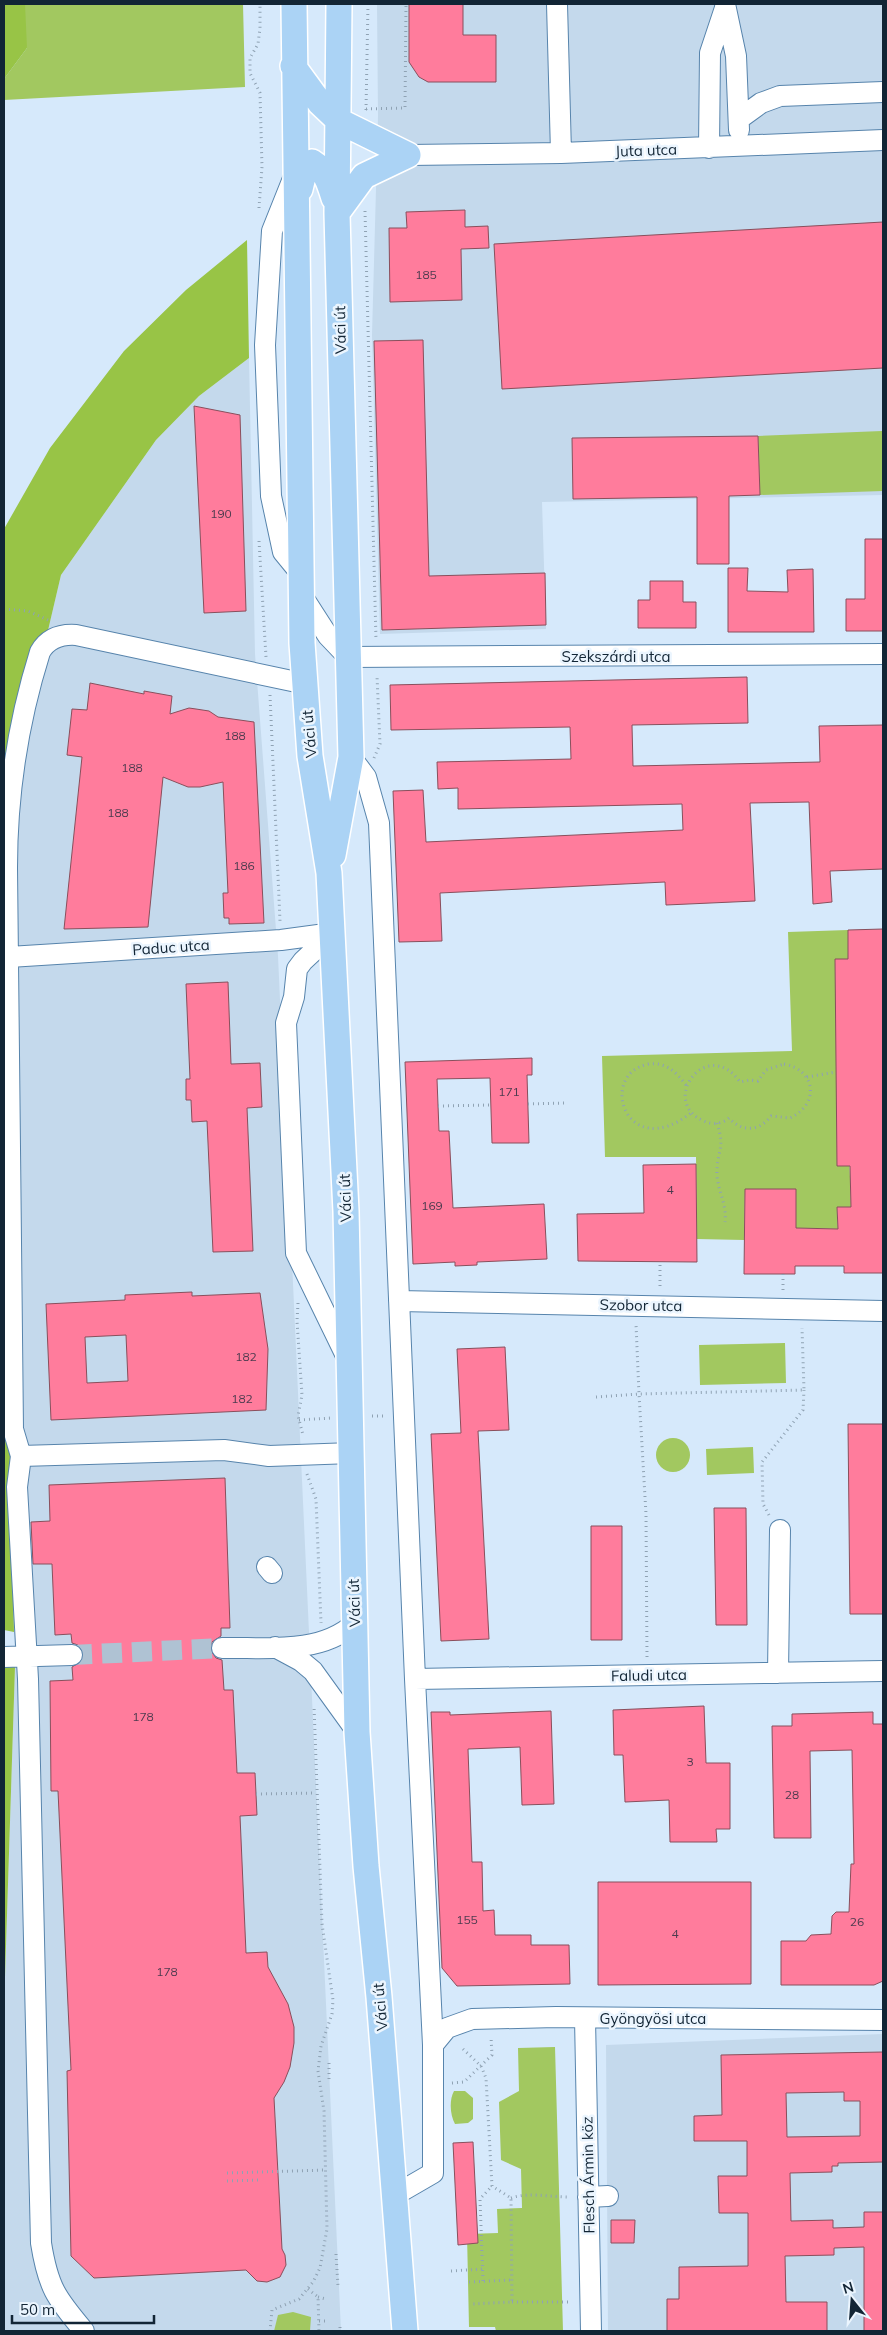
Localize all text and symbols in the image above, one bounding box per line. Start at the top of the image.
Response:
street label: Juta utca [615,139,677,161]
house number: 185 [415,267,437,282]
street label: Váci út [330,306,350,354]
house number: 190 [210,506,232,521]
street label: Szekszárdi utca [562,647,670,666]
street label: Váci út [297,709,321,759]
house number: 188 [224,728,246,743]
house number: 188 [121,760,143,775]
house number: 188 [107,805,129,820]
house number: 186 [233,858,255,873]
street label: Paduc utca [132,935,210,959]
house number: 171 [498,1084,520,1099]
street label: Váci út [335,1174,355,1222]
house number: 4 [666,1182,674,1197]
house number: 169 [421,1198,443,1213]
street label: Szobor utca [600,1295,682,1315]
house number: 182 [235,1349,257,1364]
house number: 182 [231,1391,253,1406]
street label: Váci út [344,1579,364,1627]
street label: Faludi utca [611,1665,687,1685]
house number: 178 [132,1709,154,1724]
house number: 3 [686,1754,694,1769]
house number: 28 [785,1787,799,1802]
house number: 155 [456,1912,478,1927]
house number: 26 [850,1914,864,1929]
house number: 4 [671,1926,679,1941]
house number: 178 [156,1964,178,1979]
street label: Váci út [368,1982,392,2032]
street label: Gyöngyösi utca [600,2009,706,2028]
street label: Flesch Ármin köz [577,2116,599,2234]
north arrow [827,2275,877,2325]
text: N [841,2277,856,2298]
scale bar [12,2292,155,2324]
text: 50 m [20,2300,55,2319]

